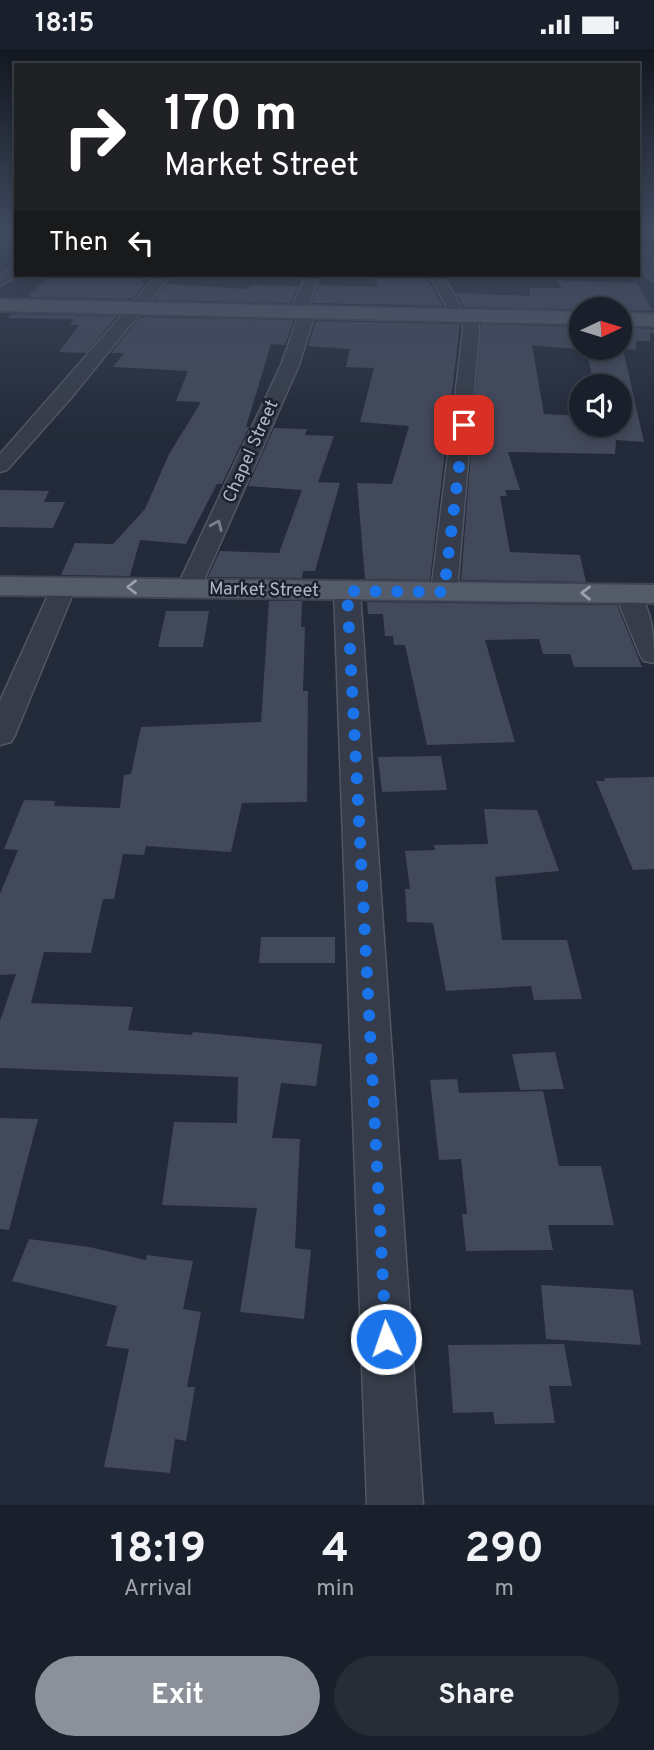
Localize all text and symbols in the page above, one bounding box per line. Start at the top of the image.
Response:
text: 18:15 [35,8,94,41]
text: 170 m [164,86,297,148]
icon: right [49,91,140,182]
text: Market Street [164,147,359,187]
icon: left [122,224,160,262]
text: Then [49,227,108,260]
north arrow [569,297,632,361]
map controls [569,297,632,437]
button: sound [569,374,632,437]
pin [434,395,494,455]
street label: Chapel Street [218,397,284,507]
icon: arrive [445,406,483,444]
one-way arrow [209,520,223,532]
street label: Market Street [209,578,319,603]
one-way arrow [126,579,137,595]
one-way arrow [580,585,591,601]
position arrow [349,1302,423,1376]
text: 18:19 [110,1524,206,1577]
text: 4 [322,1524,349,1577]
text: 290 [465,1524,544,1577]
text: Arrival [124,1575,192,1604]
text: min [316,1575,355,1604]
text: m [495,1575,514,1604]
button: Exit [35,1656,320,1736]
button: Share [334,1656,619,1736]

